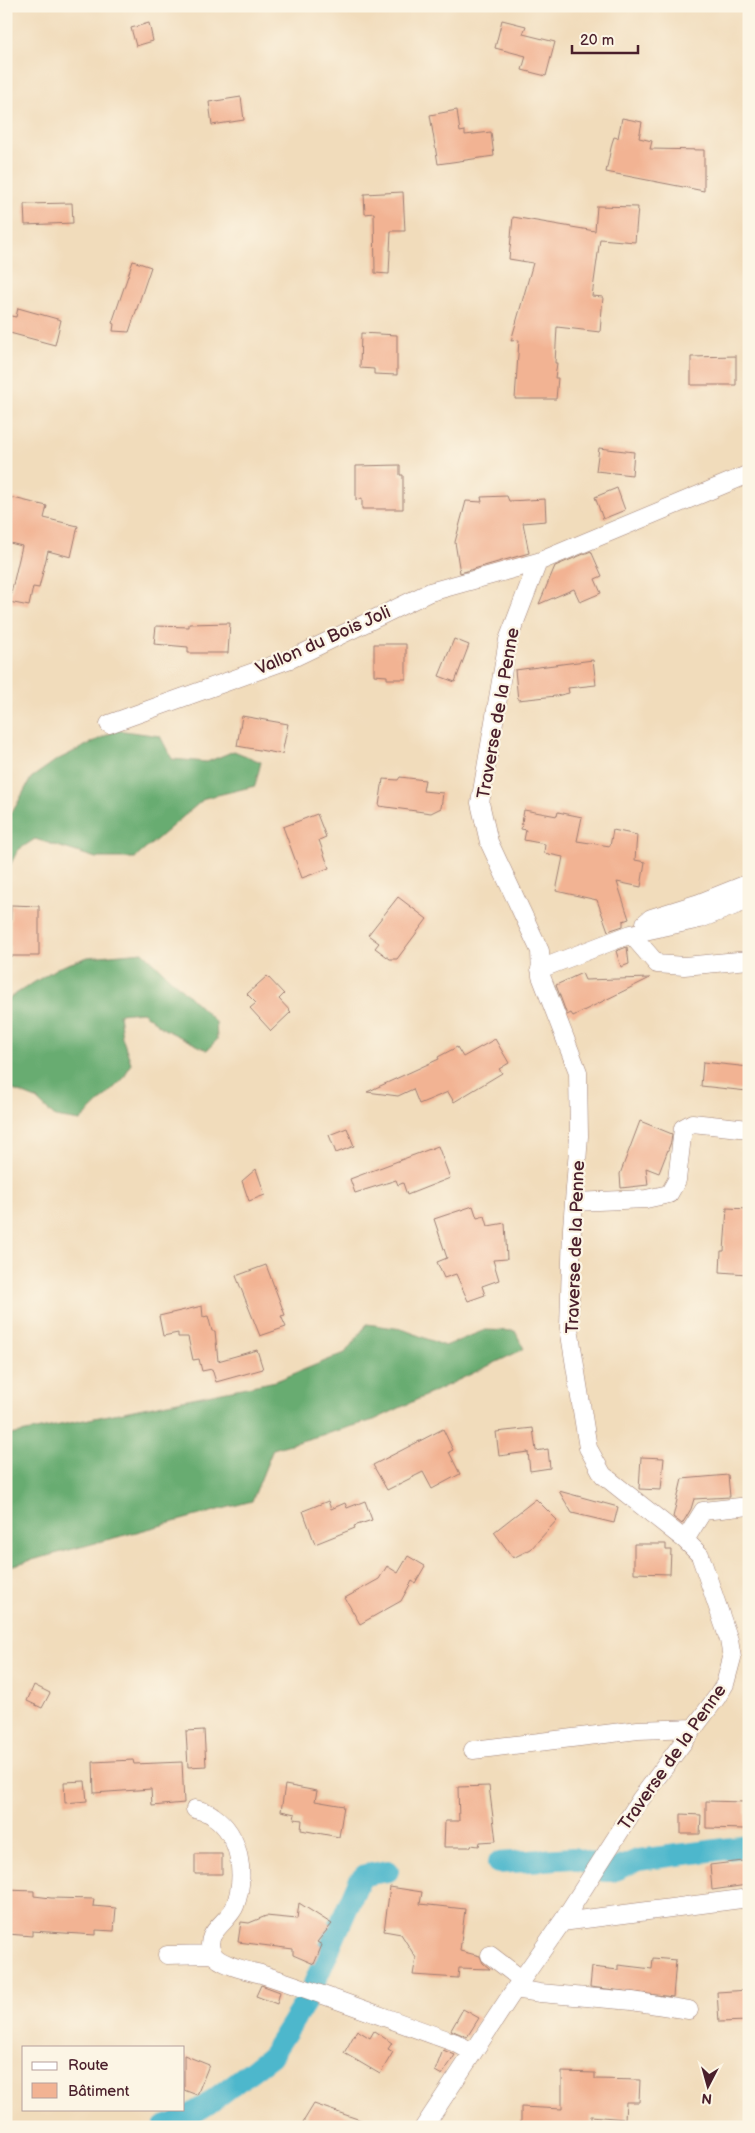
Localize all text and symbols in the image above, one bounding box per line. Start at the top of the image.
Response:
scale bar [572,22,639,54]
text: 20 m [580,31,614,50]
street label: Vallon du Bois Joli [253,601,394,680]
street label: Traverse de la Penne [473,626,524,800]
street label: Traverse de la Penne [562,1160,589,1334]
street label: Traverse de la Penne [614,1680,731,1834]
legend [22,2046,185,2110]
text: Route [68,2056,109,2075]
north arrow [682,2060,732,2110]
text: Bâtiment [68,2082,130,2101]
text: N [701,2089,713,2107]

